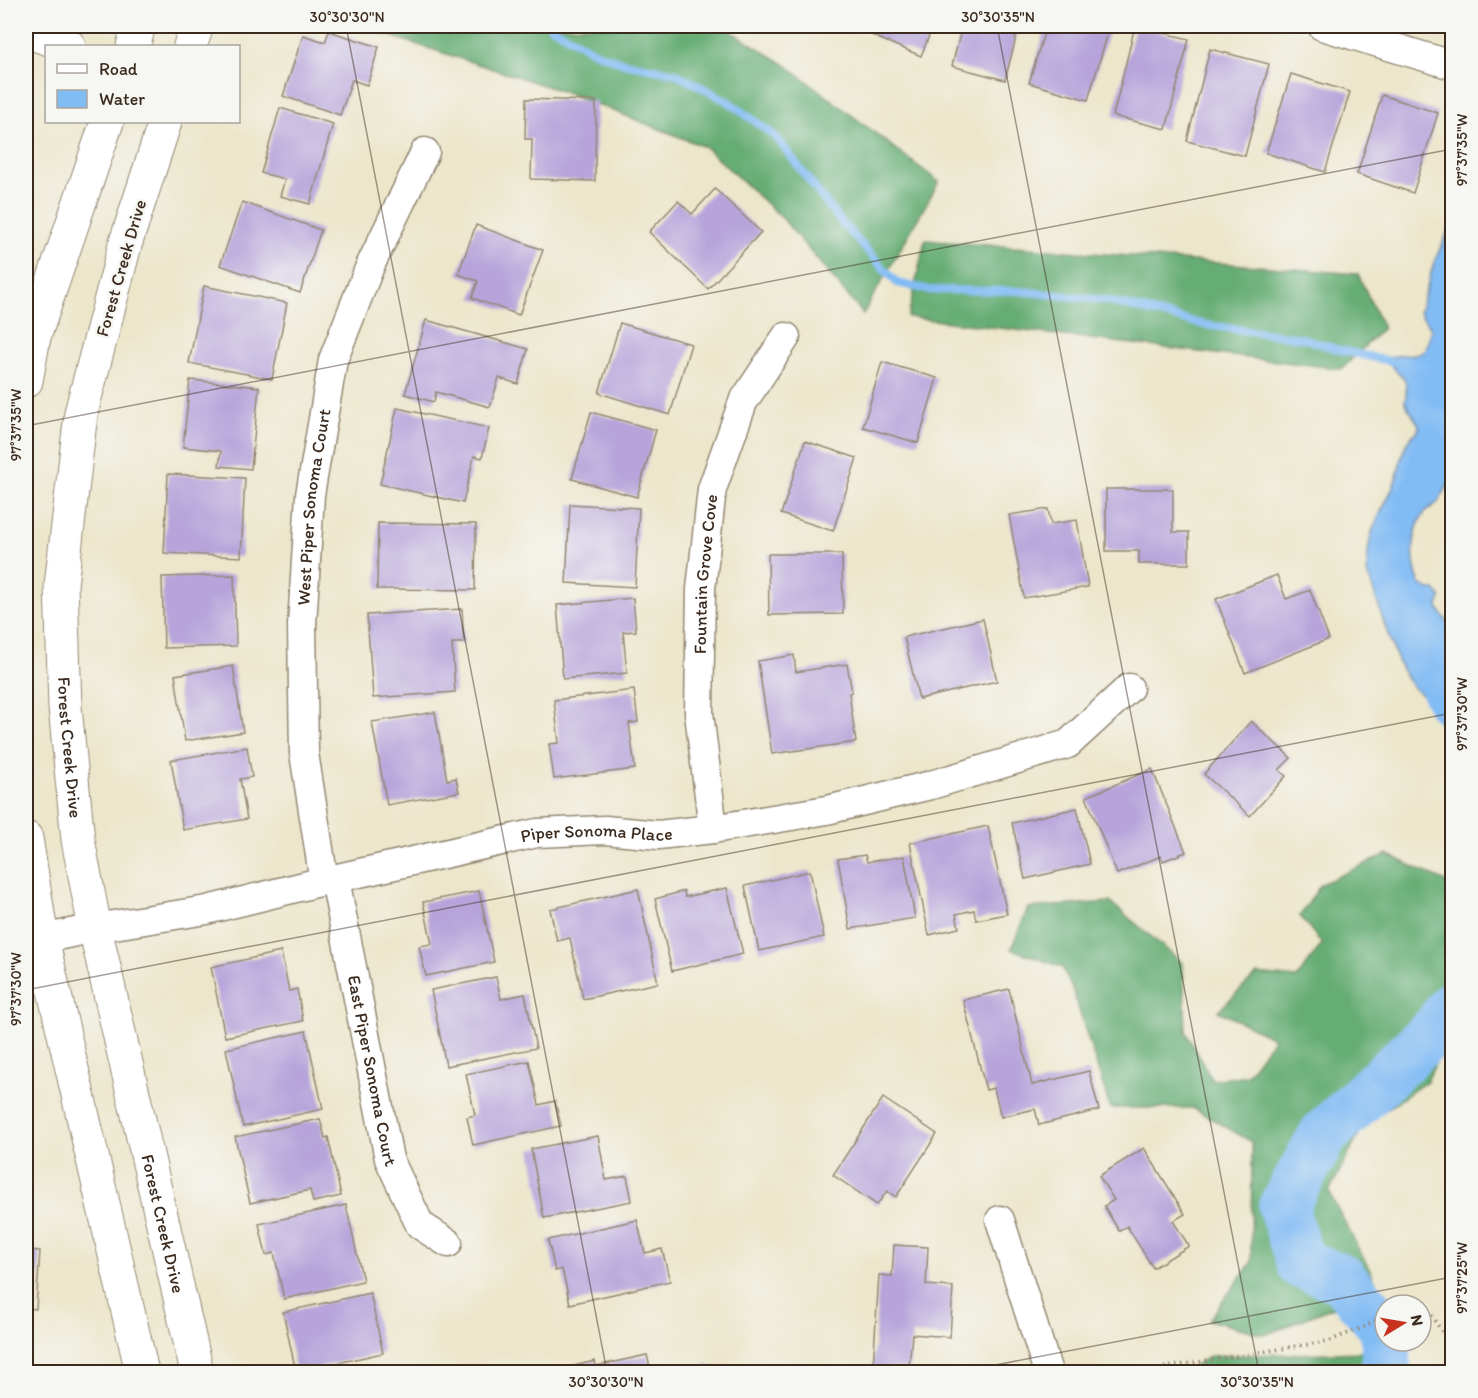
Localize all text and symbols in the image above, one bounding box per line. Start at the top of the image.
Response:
text: 30°30'30"N [309,8,385,26]
text: 30°30'35"N [961,8,1035,26]
legend [45,45,240,123]
text: Road [99,58,138,80]
text: Water [99,88,145,110]
text: 97°37'35"W [1453,114,1471,186]
street label: Forest Creek Drive [91,197,151,339]
text: 97°37'35"W [7,389,25,461]
street label: West Piper Sonoma Court [292,407,336,606]
street label: Fountain Grove Cove [689,493,722,654]
street label: Forest Creek Drive [53,677,87,819]
text: 97°37'30"W [1453,677,1471,751]
street label: Piper Sonoma Place [518,819,674,847]
text: 97°37'30"W [7,952,25,1026]
street label: East Piper Sonoma Court [343,973,402,1170]
street label: Forest Creek Drive [136,1152,190,1295]
text: 97°37'25"W [1453,1242,1471,1314]
north arrow [1373,1293,1433,1353]
text: N [1407,1313,1428,1327]
text: 30°30'30"N [568,1373,644,1391]
text: 30°30'35"N [1220,1373,1294,1391]

